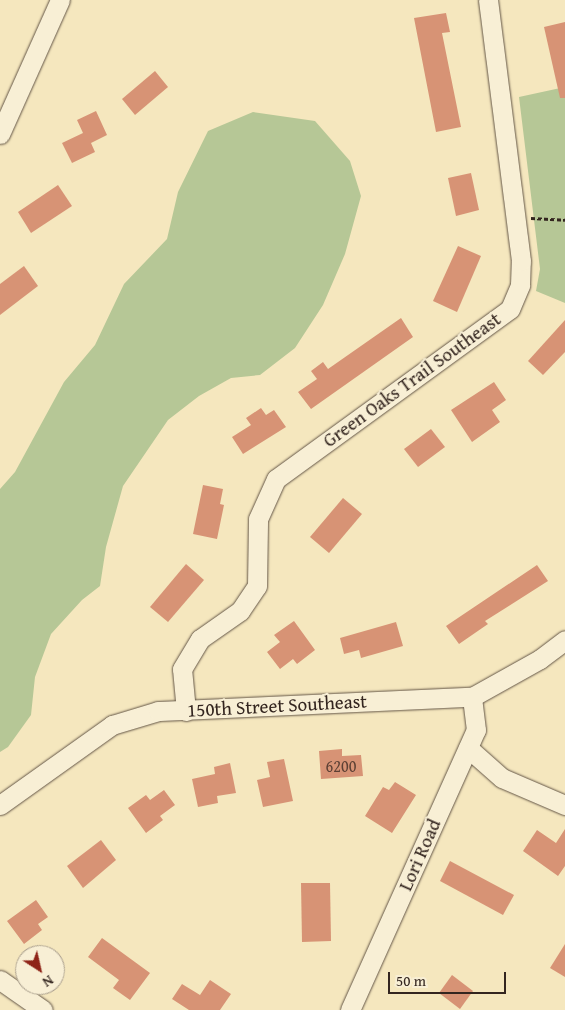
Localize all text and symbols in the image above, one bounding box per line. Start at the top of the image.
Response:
street label: Green Oaks Trail Southeast [319,308,505,452]
street label: 150th Street Southeast [187,690,367,722]
house number: 6200 [326,756,356,776]
street label: Lori Road [394,816,446,894]
north arrow [15,945,65,995]
scale bar [390,962,508,994]
text: 50 m [396,970,426,991]
text: N [38,971,58,992]

